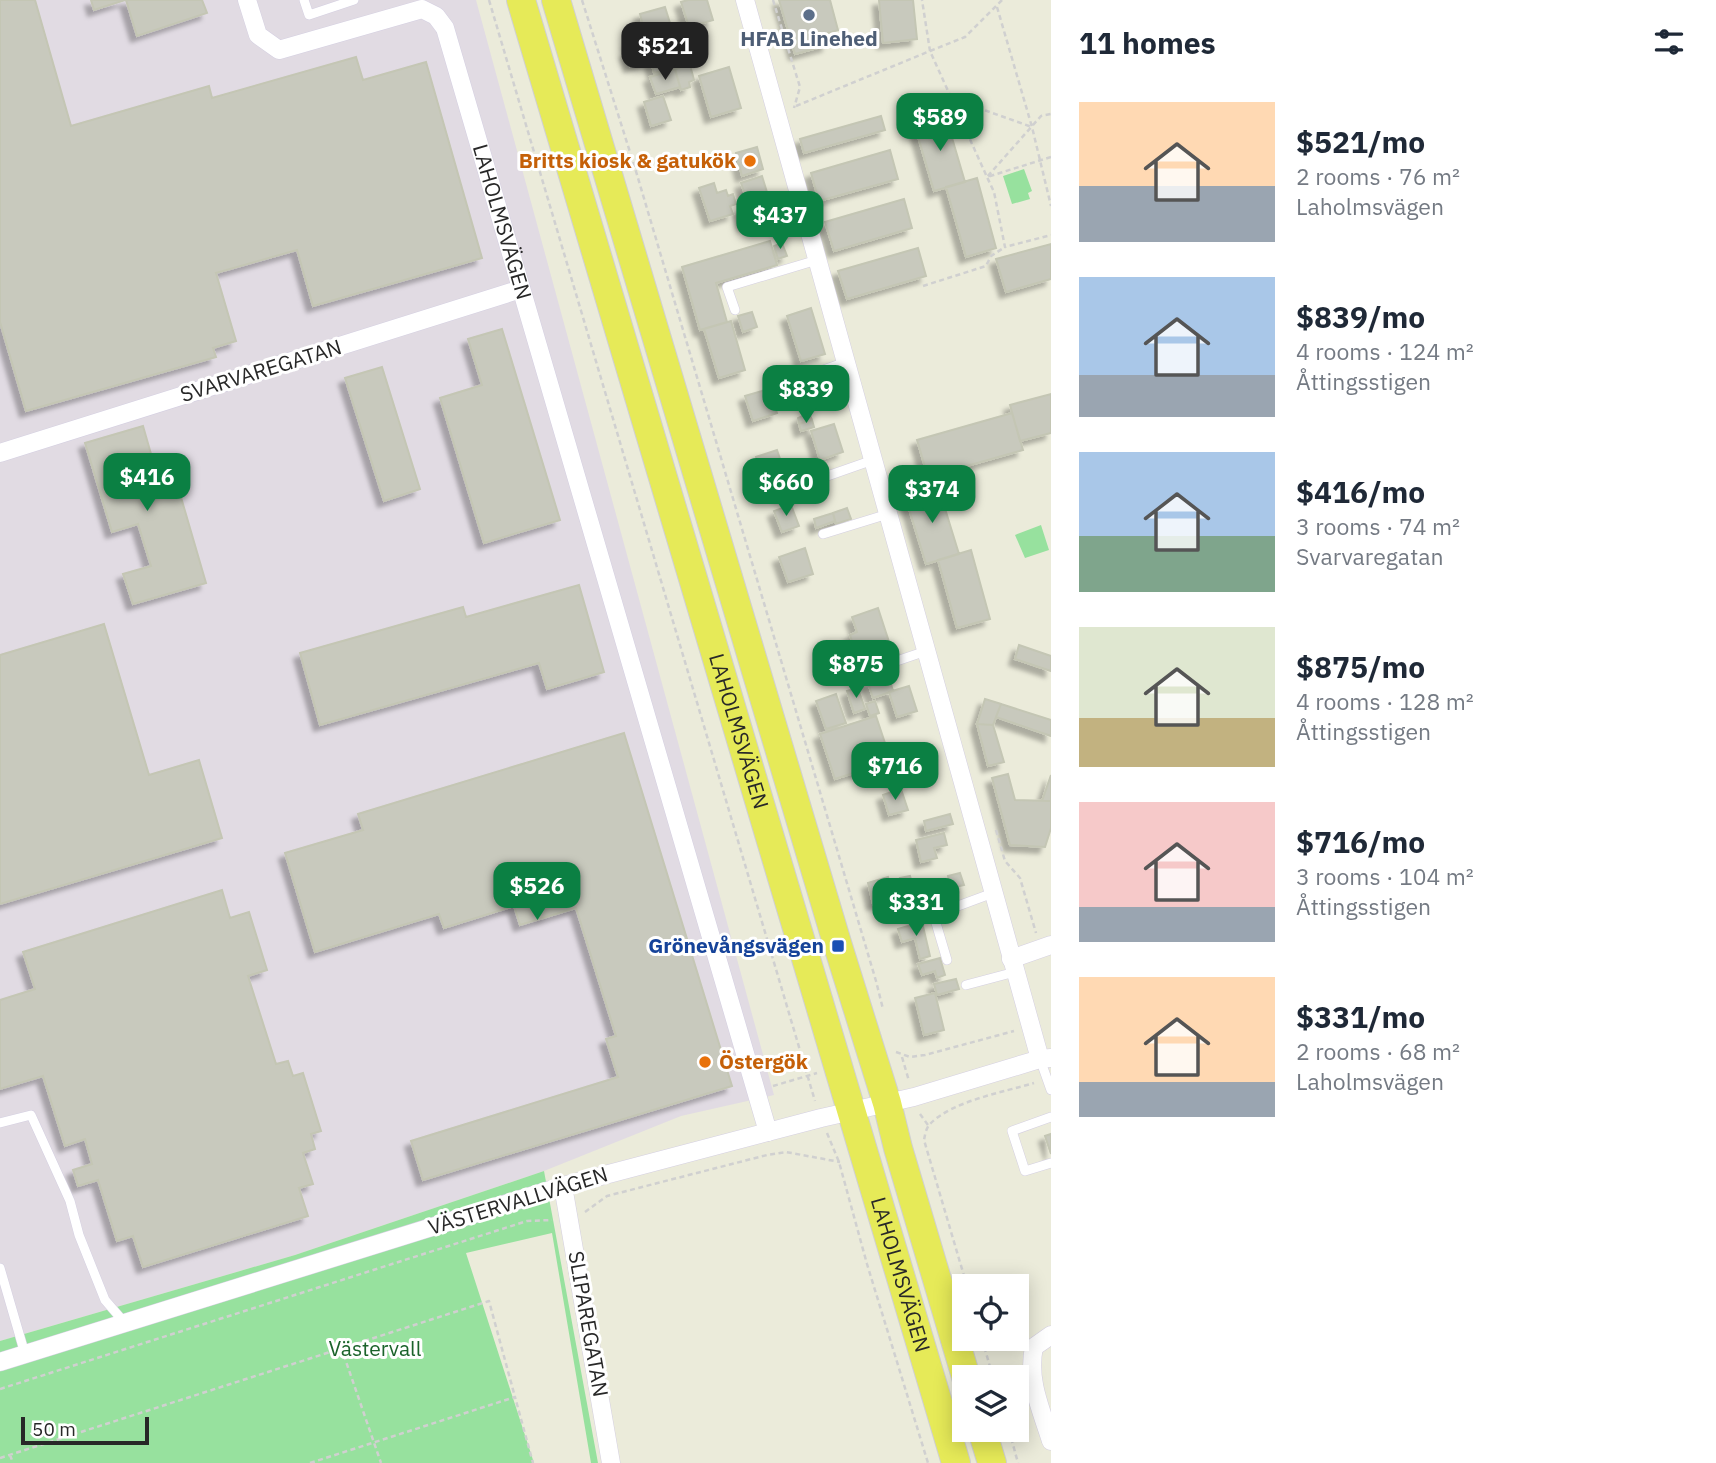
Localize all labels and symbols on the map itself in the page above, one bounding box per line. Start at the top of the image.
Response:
marker: HFAB Linehed [801,7,817,23]
pin: $521 [624,22,706,82]
place label: HFAB Linehed [740,24,878,52]
pin: $589 [899,94,981,153]
street label: LAHOLMSVÄGEN [467,141,539,303]
place label: Britts kiosk & gatukök [519,146,737,174]
marker: Britts kiosk & gatukök [742,153,758,169]
pin: $437 [739,191,821,251]
street label: SVARVAREGATAN [177,332,345,408]
pin: $839 [765,366,847,425]
pin: $416 [106,454,188,513]
pin: $660 [745,458,827,518]
pin: $374 [891,466,973,525]
pin: $875 [815,640,897,700]
street label: LAHOLMSVÄGEN [703,650,776,812]
pin: $716 [854,742,936,802]
pin: $526 [496,862,578,922]
pin: $331 [875,878,957,938]
place label: Grönevångsvägen [648,931,824,959]
marker: Grönevångsvägen [830,938,846,954]
place label: Östergök [719,1047,809,1075]
marker: Östergök [697,1054,713,1070]
street label: VÄSTERVALLVÄGEN [424,1159,611,1241]
street label: LAHOLMSVÄGEN [865,1194,937,1356]
street label: SLIPAREGATAN [562,1249,616,1399]
park label: Västervall [329,1334,422,1362]
scale bar [21,1414,149,1446]

